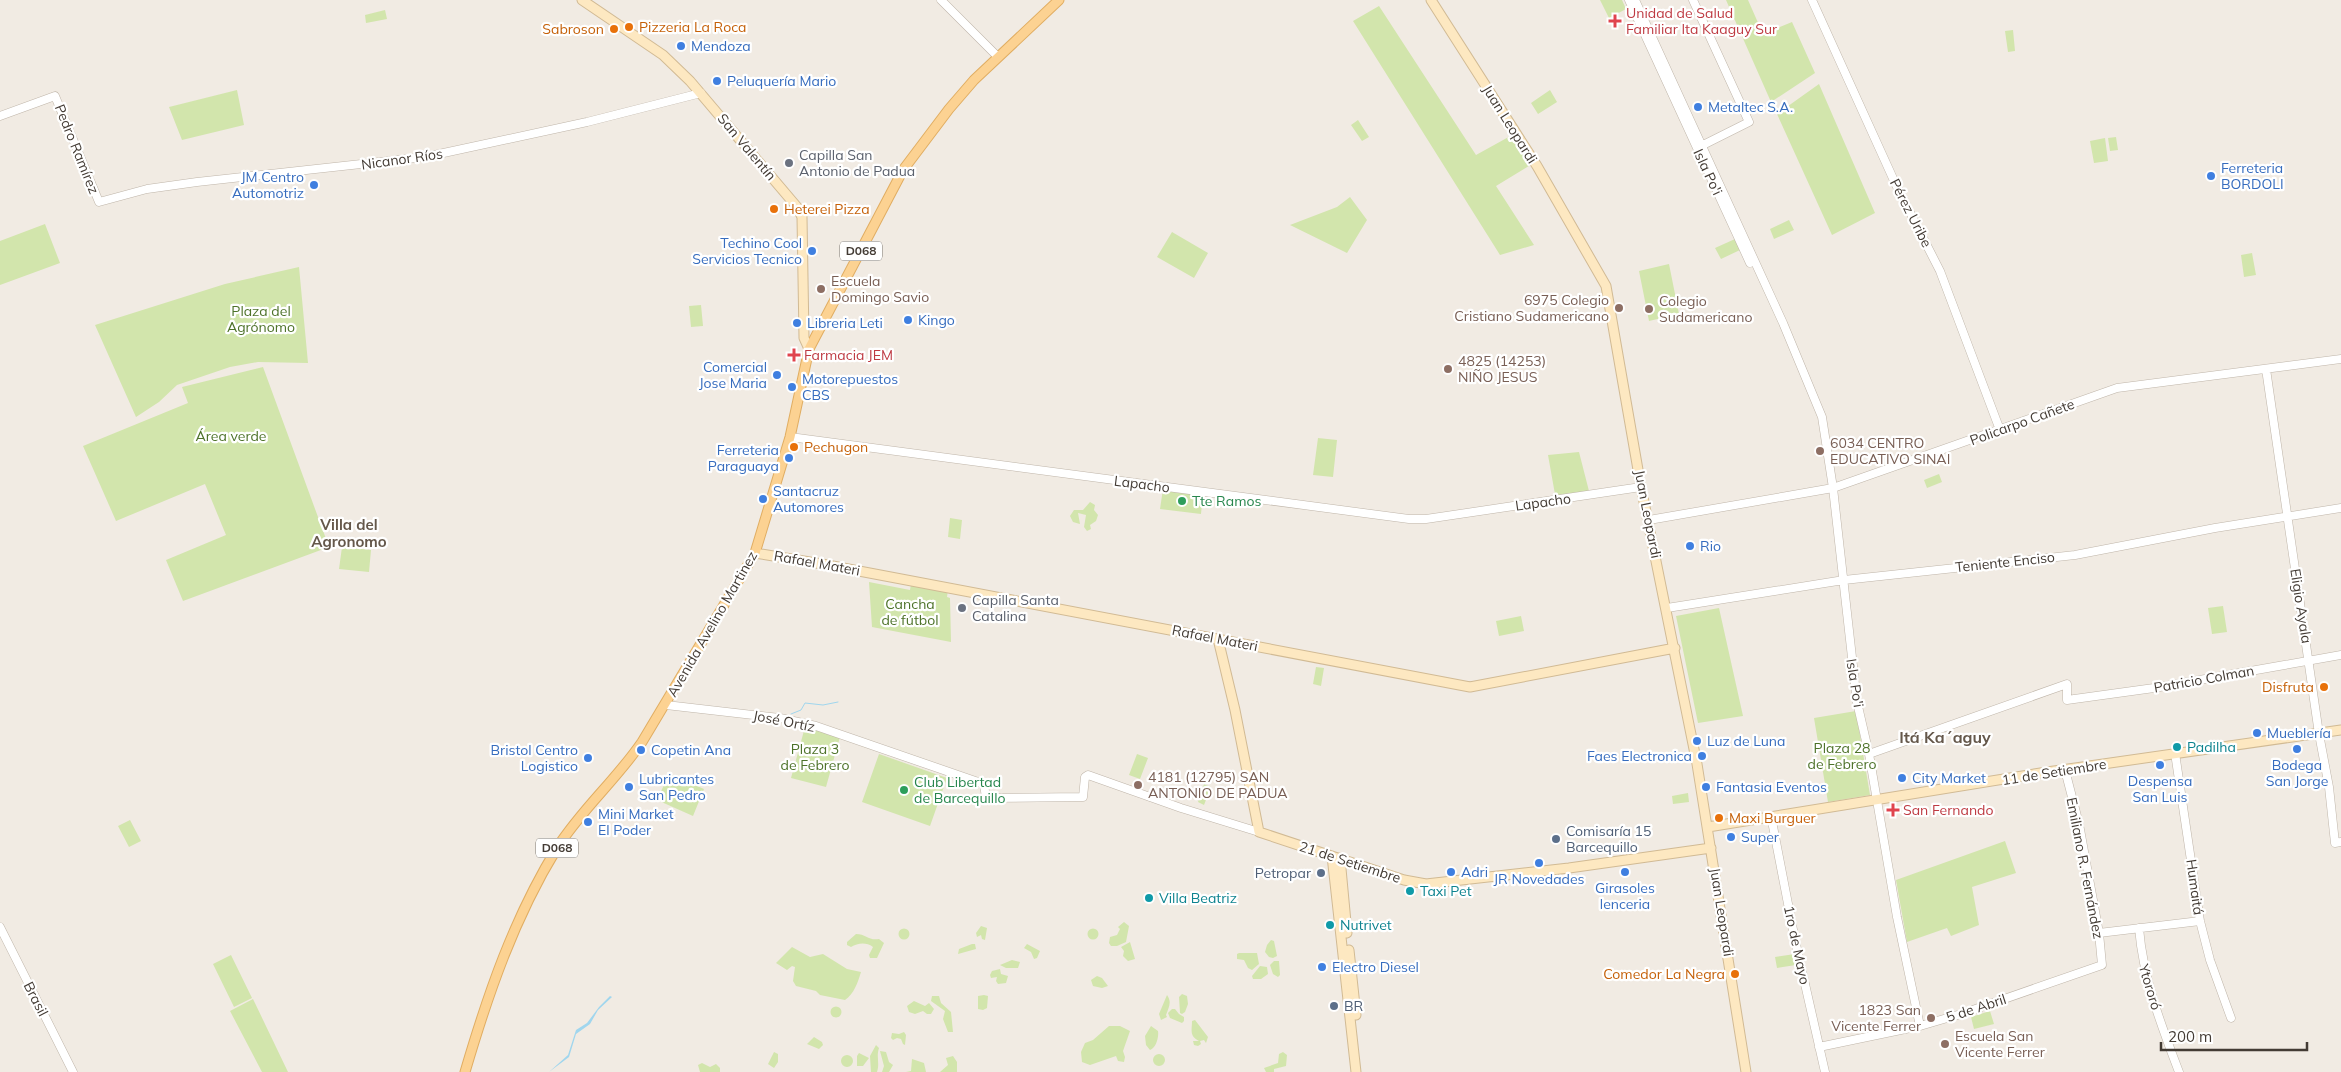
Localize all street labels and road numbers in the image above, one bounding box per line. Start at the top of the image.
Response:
street label: Juan Leopardi [1479,81,1541,167]
street label: Pedro Ramírez [51,102,103,196]
street label: San Valentín [714,110,780,184]
street label: Nicanor Ríos [360,144,444,174]
street label: Isla Po'i [1689,146,1727,198]
street label: Pérez Uribe [1886,176,1936,250]
road number: D068 [840,242,882,260]
street label: Policarpo Cañete [1967,395,2077,449]
street label: Juan Leopardi [1631,468,1665,560]
street label: Lapacho [1113,472,1171,496]
street label: Lapacho [1514,489,1572,515]
street label: Rafael Materi [773,547,861,579]
street label: Avenida Avelino Martinez [663,548,761,700]
street label: Teniente Enciso [1954,548,2056,576]
street label: Eligio Ayala [2286,567,2316,645]
street label: Rafael Materi [1171,621,1259,655]
street label: Isla Po'i [1842,657,1868,709]
street label: Patricio Colman [2152,661,2256,697]
street label: José Ortíz [752,706,816,736]
street label: 11 de Setiembre [2000,755,2108,789]
street label: Emiliano R. Fernández [2062,796,2108,940]
street label: 21 de Setiembre [1297,837,1403,887]
road number: D068 [536,838,578,858]
street label: Humaitá [2182,858,2208,916]
street label: Juan Leopardi [1706,866,1738,958]
street label: 1ro de Mayo [1780,904,1814,986]
street label: Ytororó [2134,961,2165,1012]
street label: Brasil [20,979,52,1019]
street label: 5 de Abril [1944,990,2008,1026]

